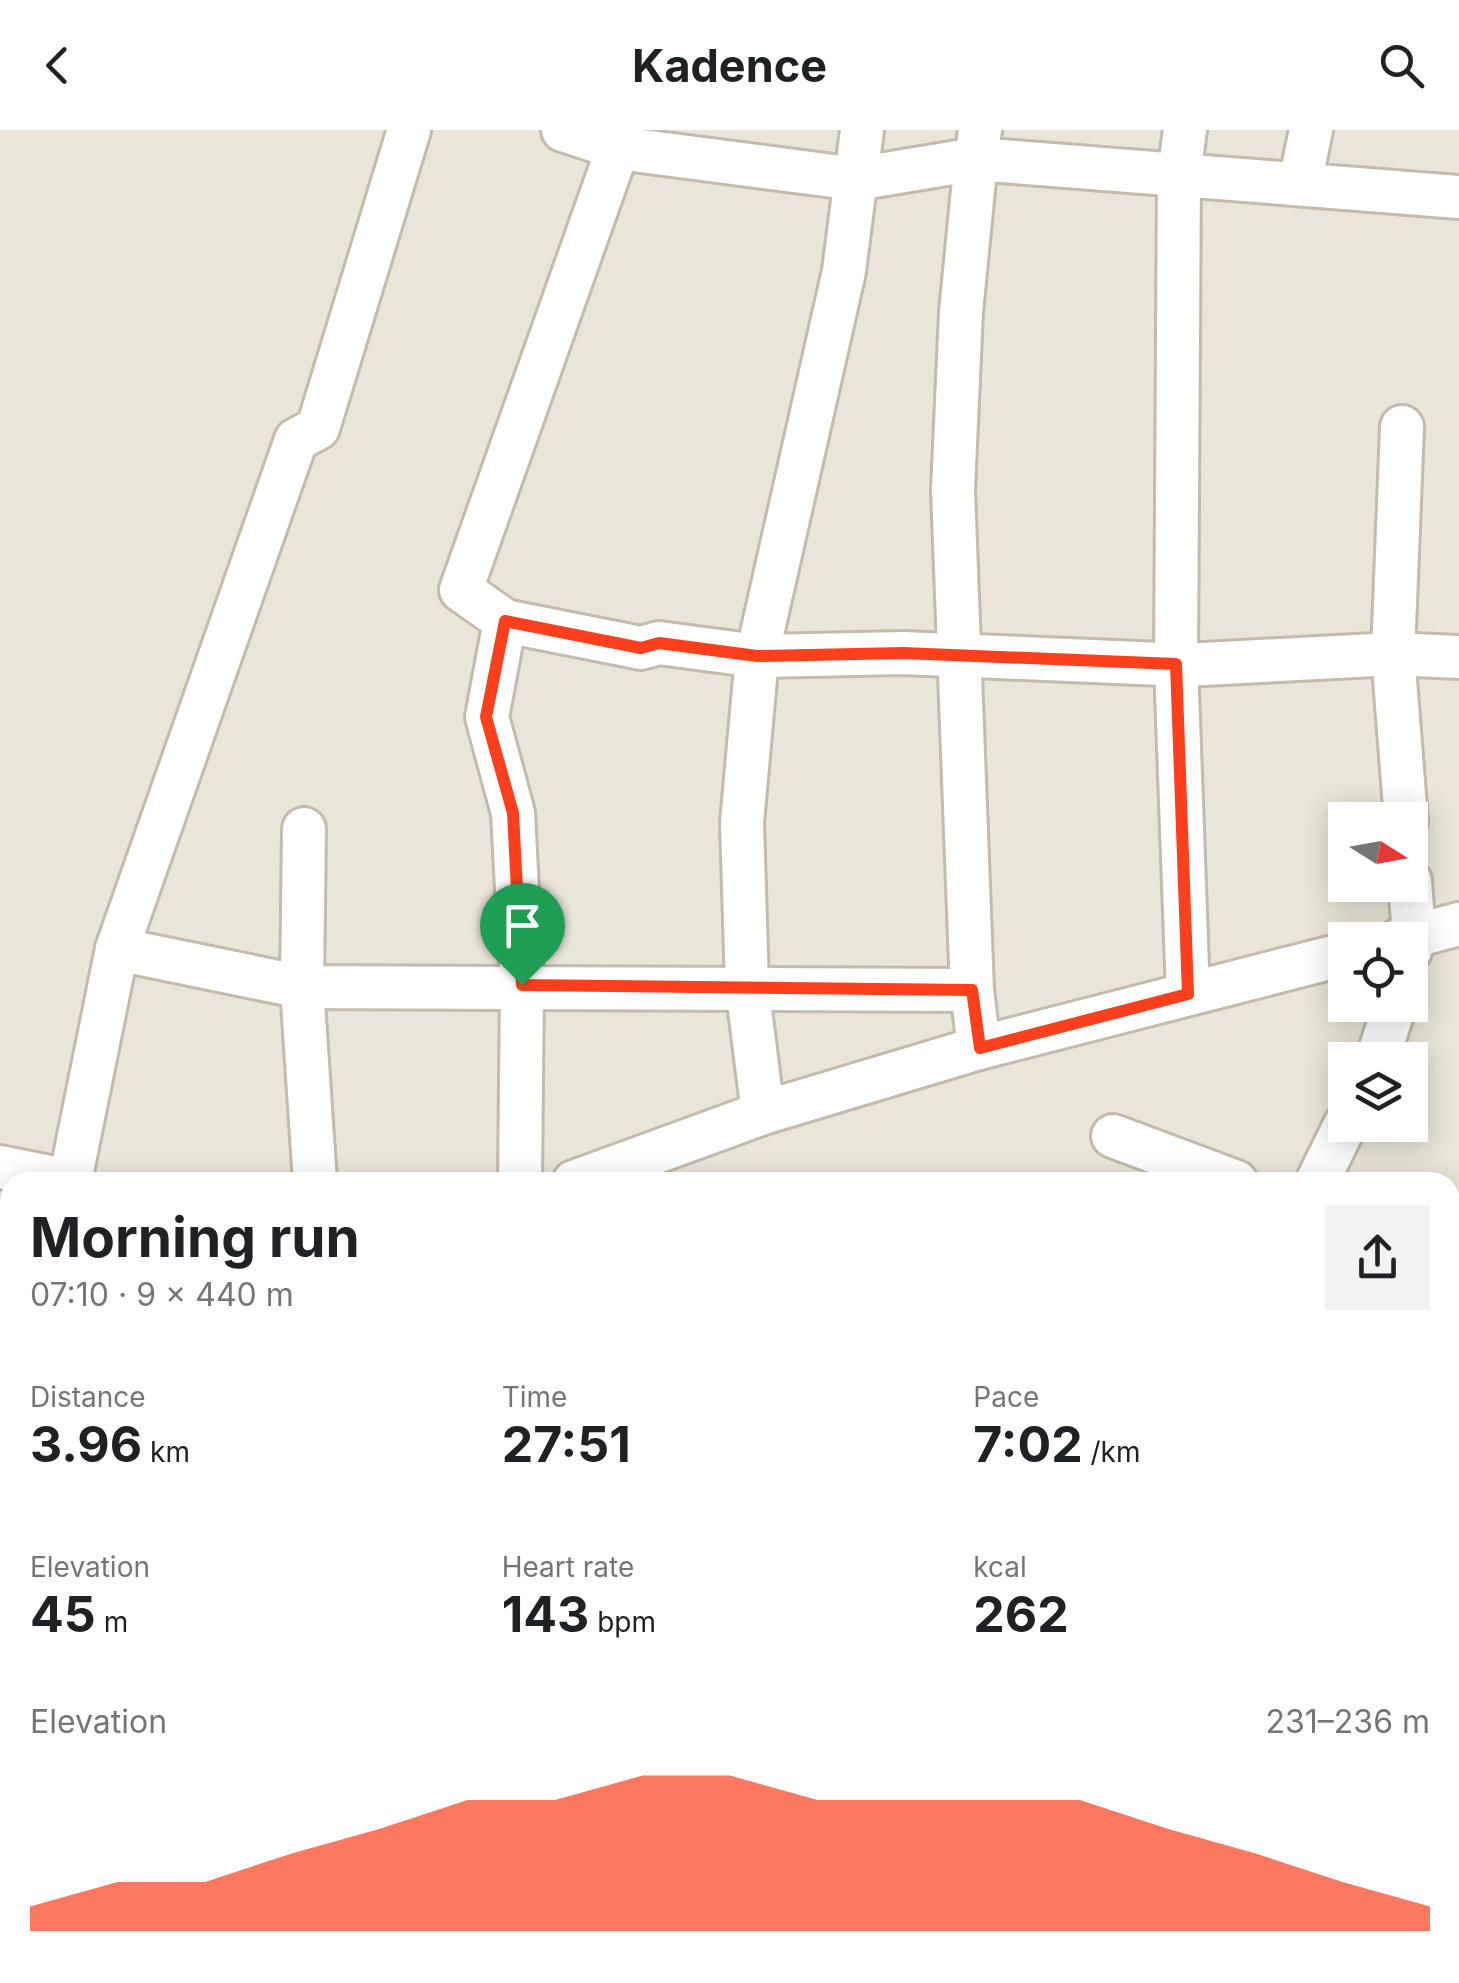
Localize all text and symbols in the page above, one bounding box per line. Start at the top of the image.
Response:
icon: back [30,38,85,93]
text: Kadence [632,38,827,93]
icon: search [1374,38,1429,93]
north arrow [1328,802,1428,902]
map controls [1328,802,1428,1142]
pin [480,883,565,986]
icon: arrive [495,898,550,953]
button: locate [1328,922,1428,1022]
button: layers [1328,1042,1428,1142]
text: Morning run [30,1204,360,1270]
button: share [1325,1205,1430,1310]
text: 07:10 · 9 × 440 m [30,1275,294,1314]
text: Distance [30,1380,146,1414]
text: Time [502,1380,567,1414]
text: Pace [973,1380,1039,1414]
text: 3.96 [30,1414,142,1474]
text: 27:51 [502,1414,631,1474]
text: 7:02 [973,1414,1083,1474]
text: km [142,1435,190,1469]
text: /km [1083,1435,1141,1469]
text: Elevation [30,1550,150,1584]
text: Heart rate [502,1550,634,1584]
text: kcal [973,1550,1027,1584]
text: 45 [30,1584,96,1644]
text: 143 [502,1584,589,1644]
text: 262 [973,1584,1069,1644]
text: m [96,1605,128,1639]
text: bpm [589,1605,656,1639]
text: Elevation [30,1702,167,1741]
text: 231–236 m [1266,1702,1430,1741]

